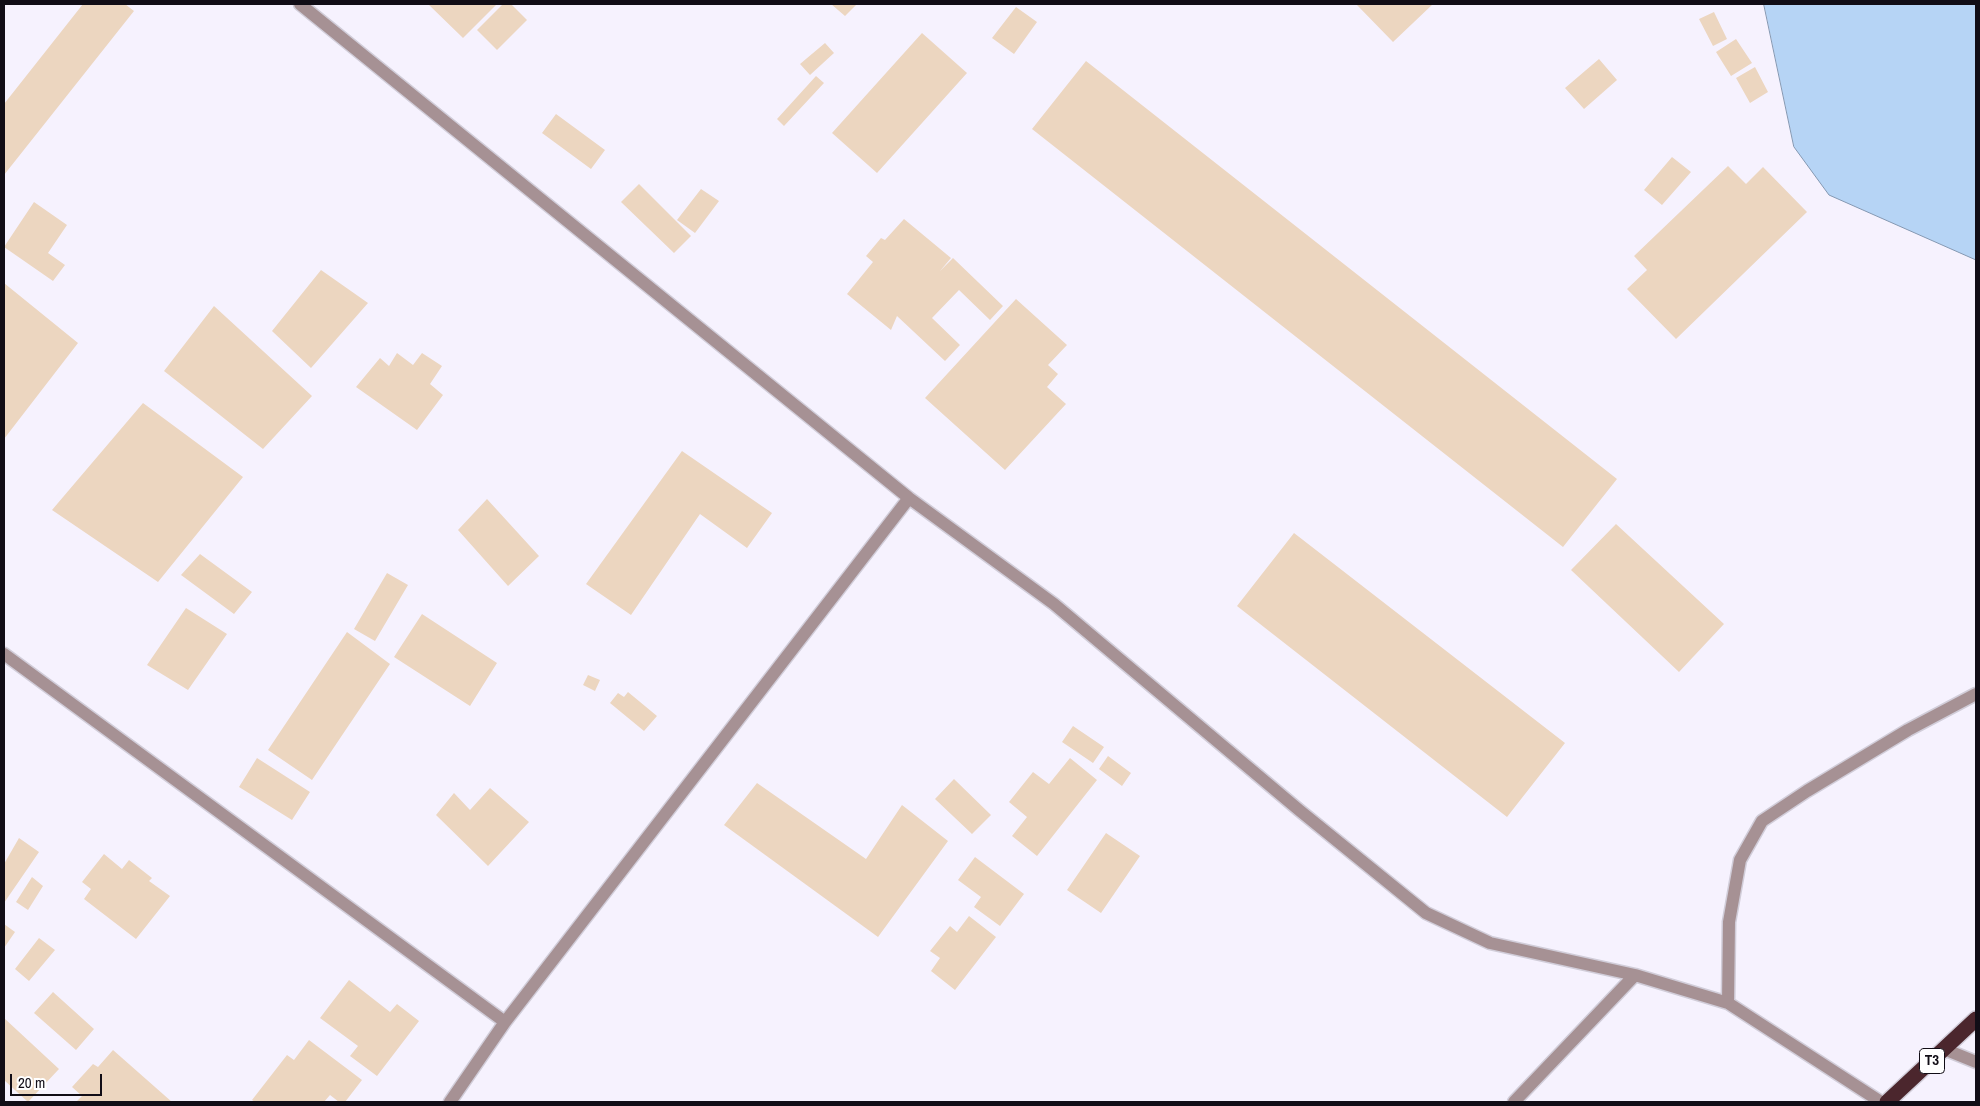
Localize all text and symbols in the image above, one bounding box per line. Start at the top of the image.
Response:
road number: T3 [1920,1048,1944,1074]
scale bar [12,1064,105,1096]
text: 20 m [18,1072,45,1093]

